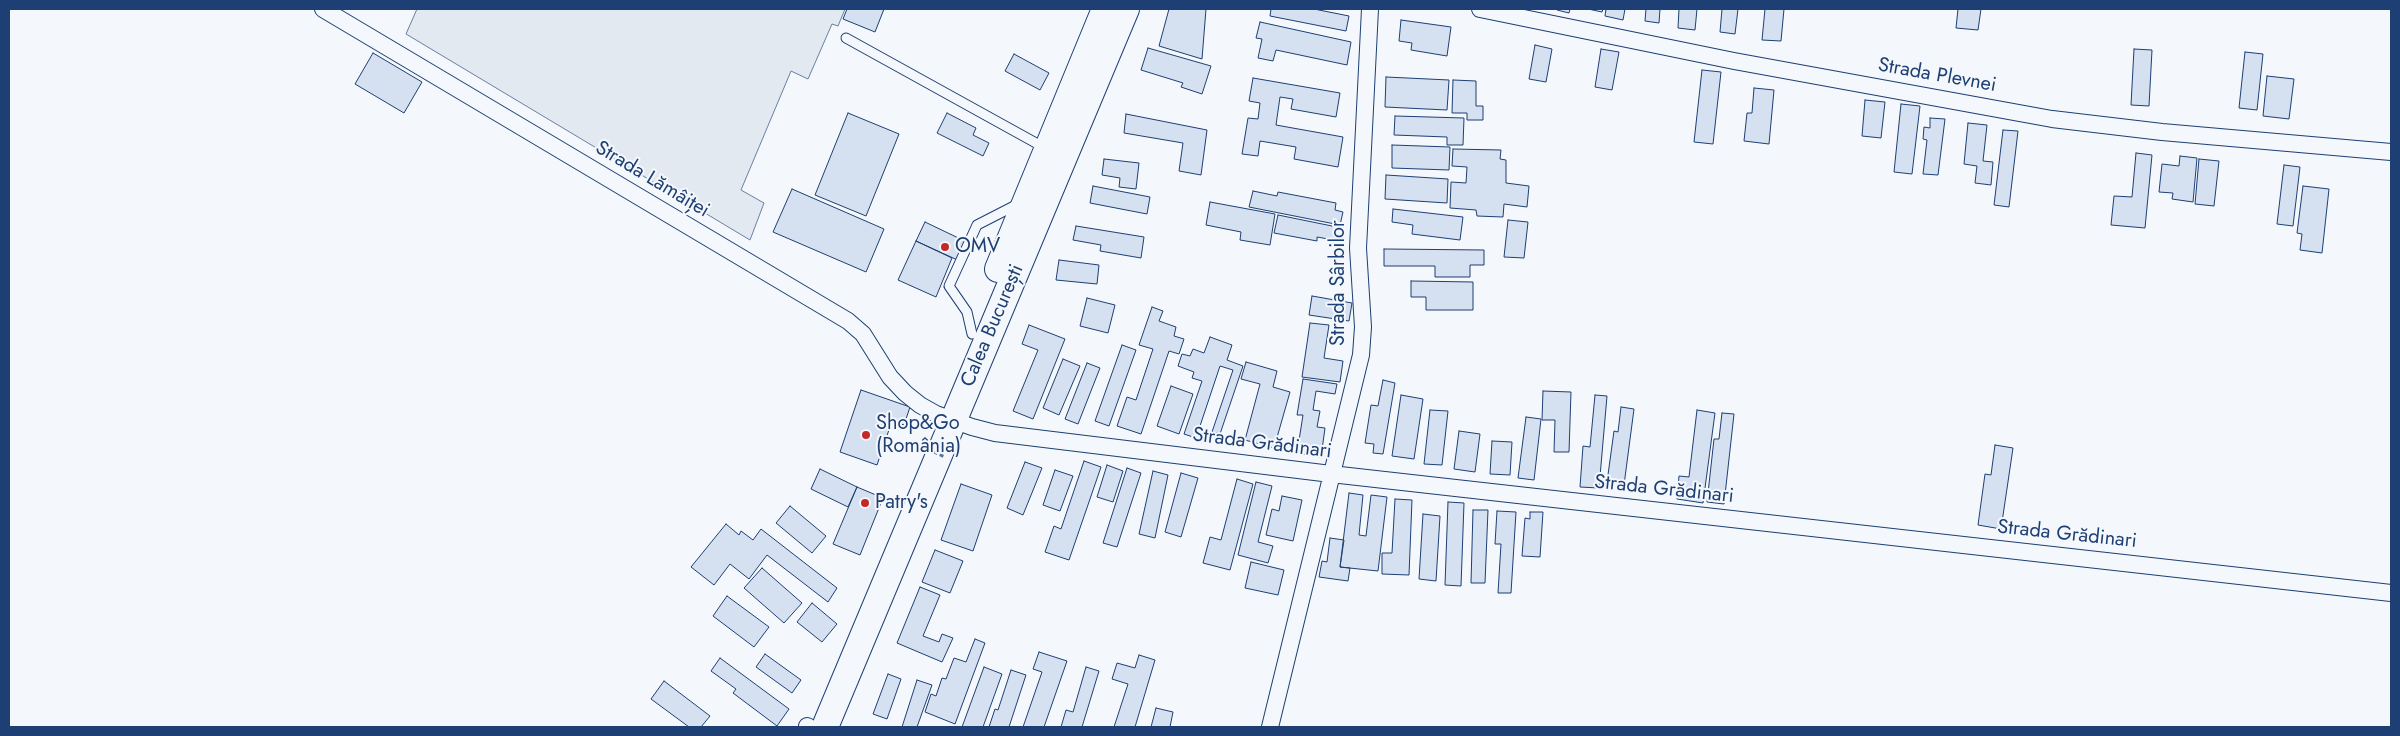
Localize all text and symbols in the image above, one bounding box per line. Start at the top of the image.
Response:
street label: Strada Plevnei [1876,54,1998,98]
street label: Strada Lămâiței [591,137,713,223]
street label: Strada Sârbilor [1327,220,1351,346]
place label: OMV [955,235,1000,259]
marker: OMV [939,241,951,253]
street label: Calea București [956,261,1030,391]
place label: Shop&Go (România) [876,412,961,459]
street label: Strada Grădinari [1191,424,1333,464]
marker: Shop&Go (România) [860,429,872,441]
street label: Strada Grădinari [1593,471,1735,509]
place label: Patry's [875,491,928,515]
marker: Patry's [859,497,871,509]
street label: Strada Grădinari [1996,516,2138,554]

